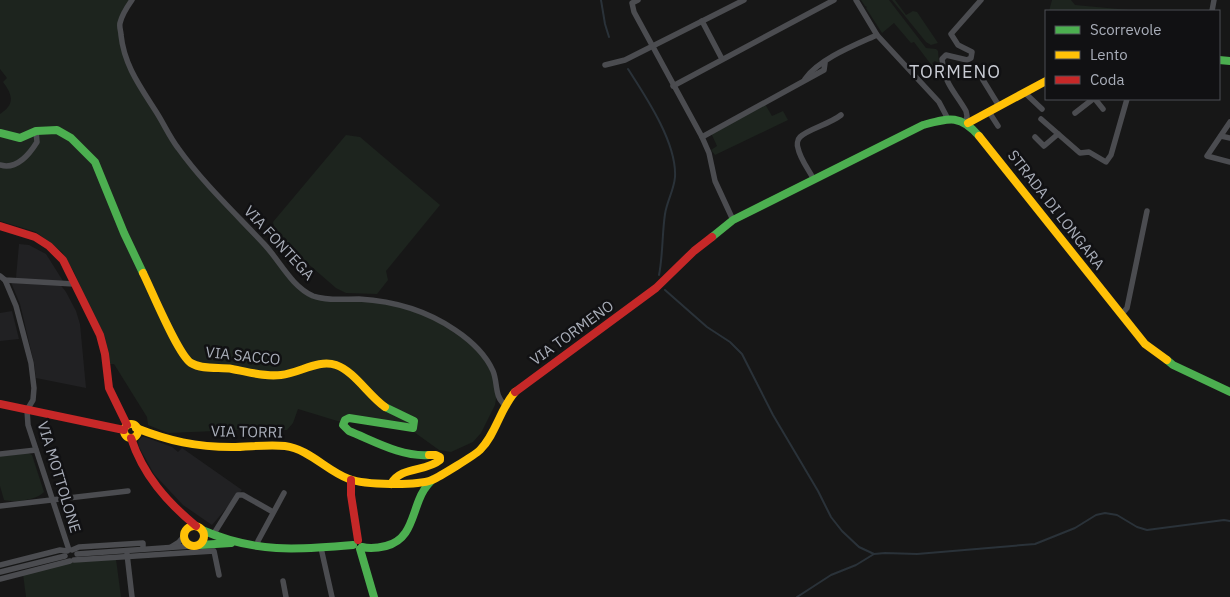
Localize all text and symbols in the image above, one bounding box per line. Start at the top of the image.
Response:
legend [1045,10,1220,100]
text: Scorrevole [1090,20,1162,39]
text: Lento [1090,45,1128,64]
district label: TORMENO [909,60,1001,83]
text: Coda [1090,70,1124,89]
street label: STRADA DI LONGARA [1004,146,1109,274]
street label: VIA FONTEGA [240,201,319,284]
street label: VIA TORMENO [526,296,617,369]
street label: VIA SACCO [205,342,281,369]
street label: VIA MOTTOLONE [33,419,85,535]
street label: VIA TORRI [211,421,283,442]

